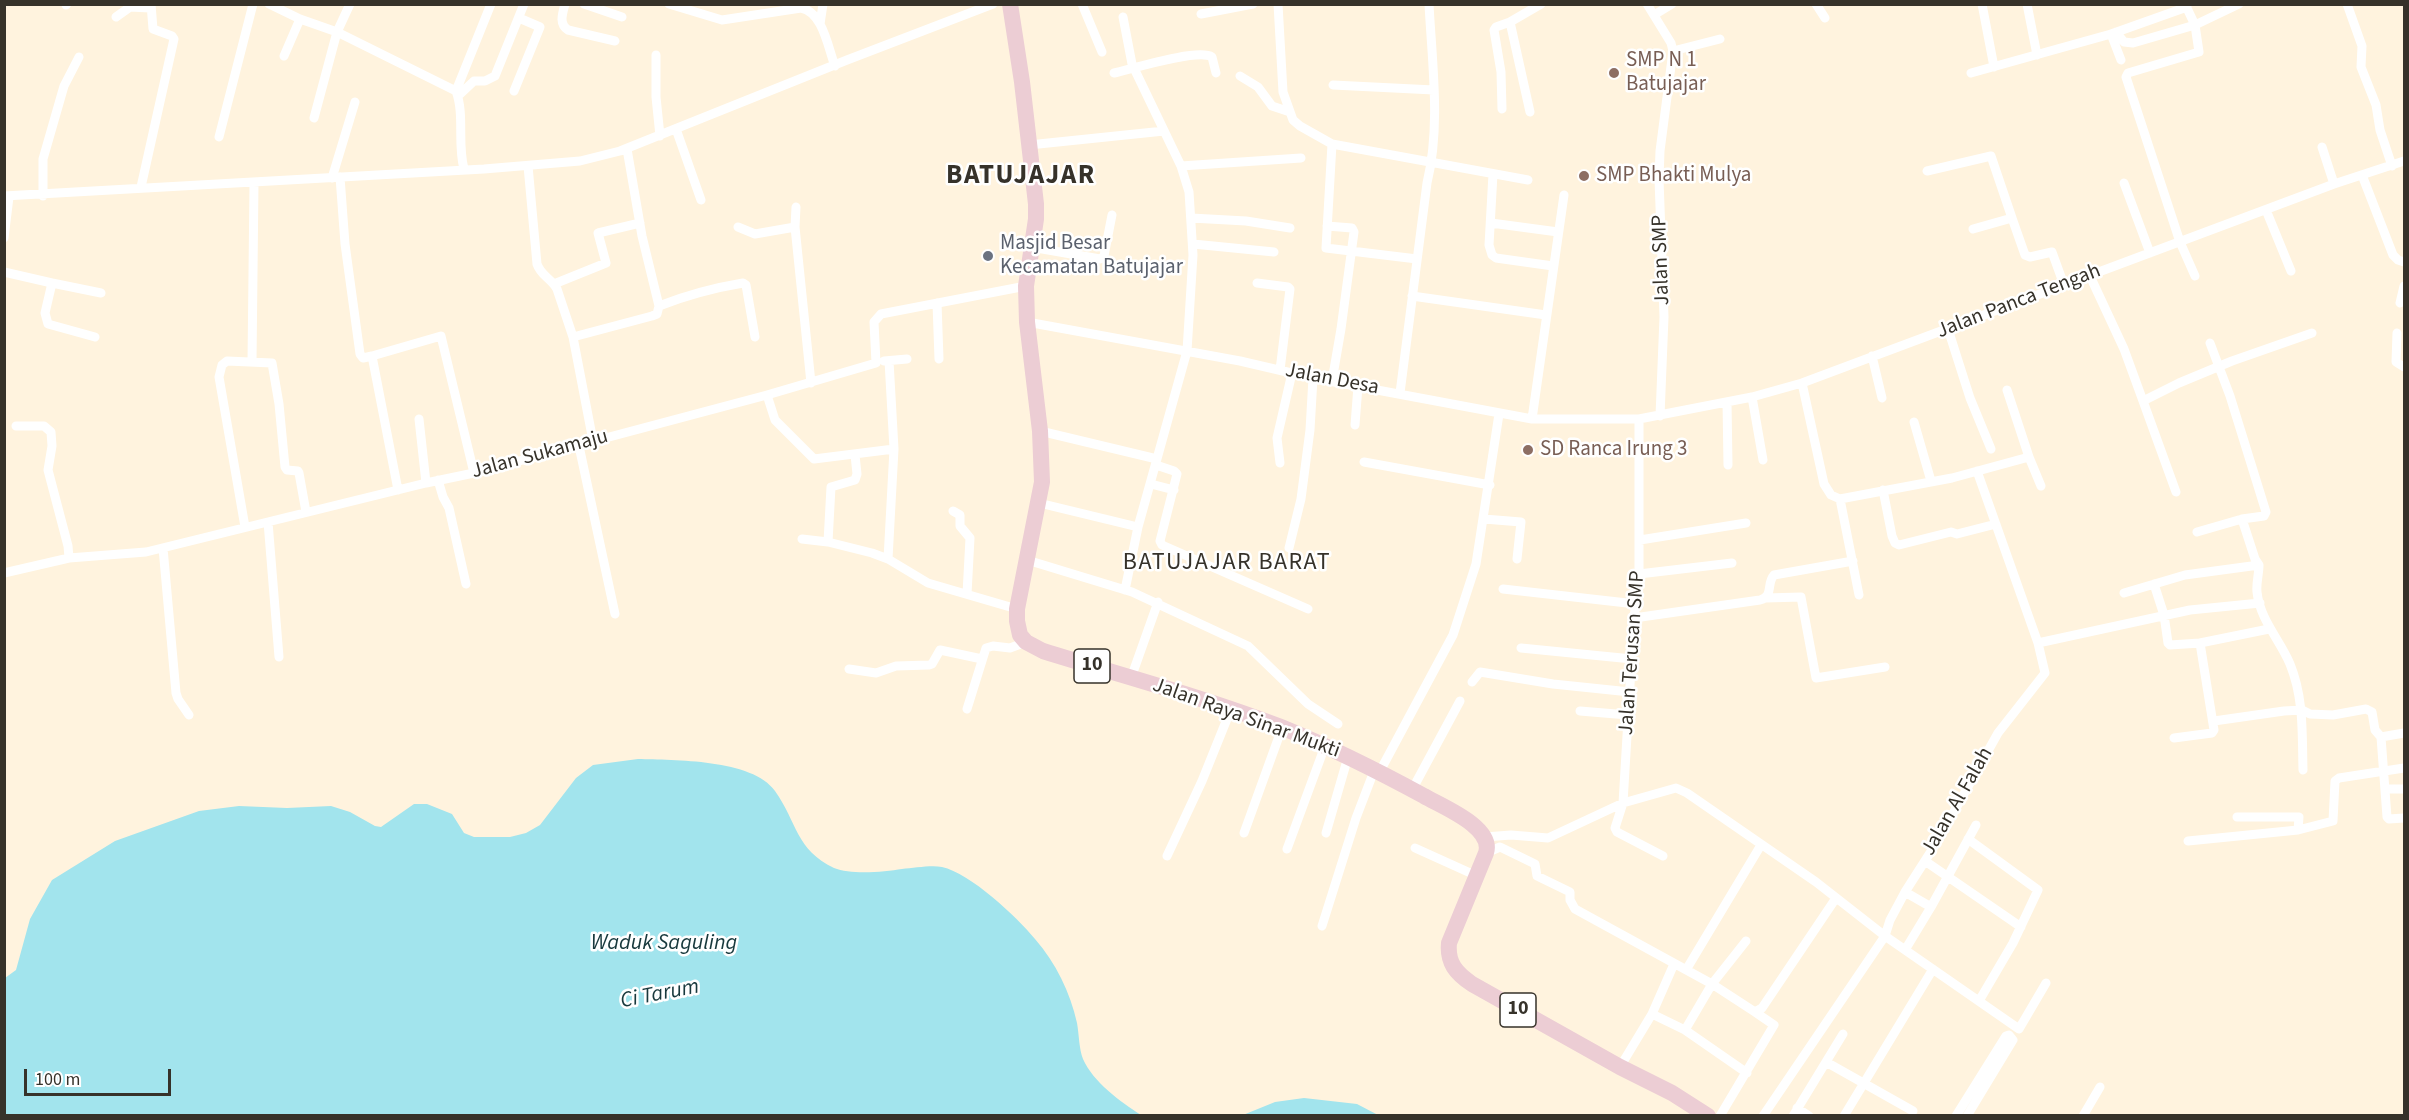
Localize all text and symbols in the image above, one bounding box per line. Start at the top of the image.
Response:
place label: SMP N 1 Batujajar [1626,48,1706,98]
marker: SMP N 1 Batujajar [1607,66,1621,80]
district label: BATUJAJAR [946,161,1096,193]
place label: SMP Bhakti Mulya [1596,163,1751,189]
marker: SMP Bhakti Mulya [1577,169,1591,183]
street label: Jalan SMP [1648,214,1676,306]
place label: Masjid Besar Kecamatan Batujajar [1000,231,1183,281]
marker: Masjid Besar Kecamatan Batujajar [981,249,995,263]
street label: Jalan Panca Tengah [1933,259,2105,345]
street label: Jalan Desa [1283,359,1381,401]
street label: Jalan Sukamaju [469,425,611,485]
place label: SD Ranca Irung 3 [1540,437,1687,463]
marker: SD Ranca Irung 3 [1521,443,1535,457]
district label: BATUJAJAR BARAT [1123,550,1331,578]
street label: Jalan Terusan SMP [1615,570,1651,736]
road number: 10 [1074,649,1110,683]
street label: Jalan Raya Sinar Mukti [1149,673,1343,765]
street label: Jalan Al Falah [1917,743,1999,861]
water label: Waduk Saguling [591,931,737,957]
water label: Ci Tarum [618,974,702,1016]
road number: 10 [1500,993,1536,1027]
scale bar [27,1057,174,1095]
text: 100 m [35,1067,80,1092]

